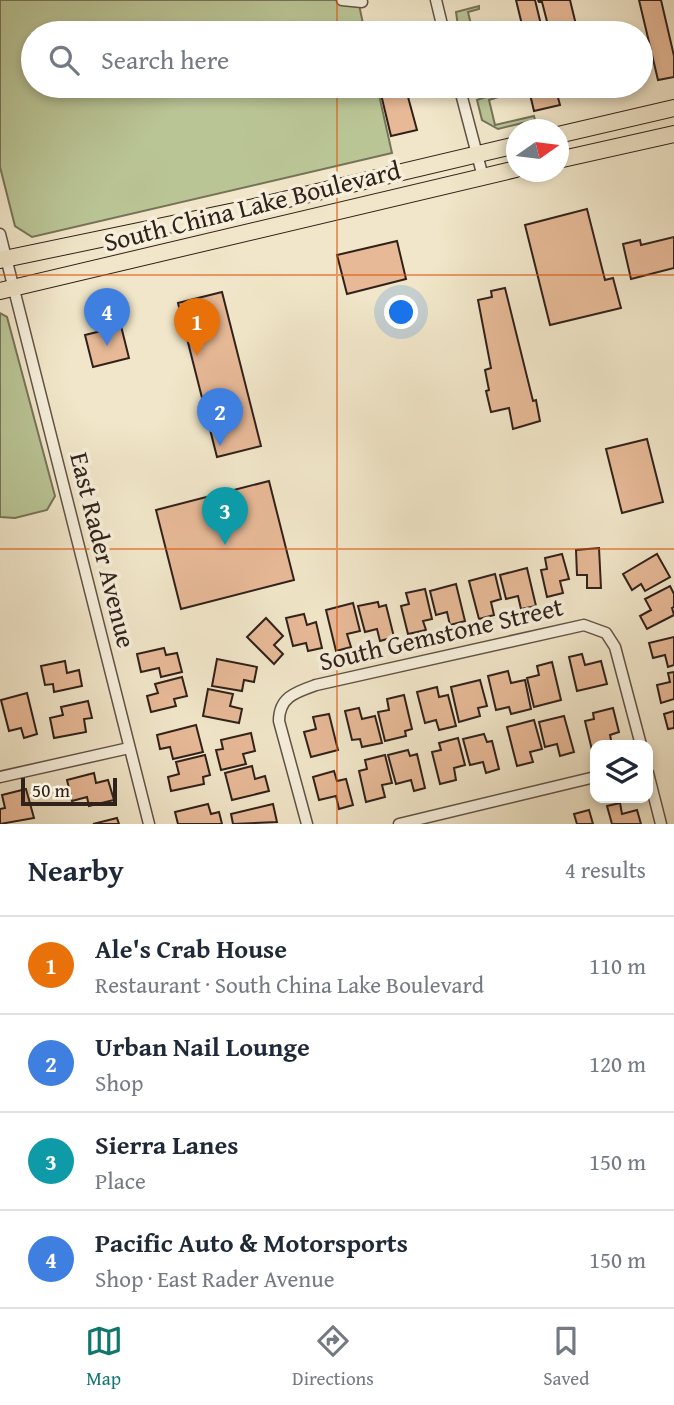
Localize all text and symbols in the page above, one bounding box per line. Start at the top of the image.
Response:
search box [21,21,653,98]
text: Search here [101,40,229,79]
icon: search [45,41,83,79]
north arrow [506,119,569,182]
street label: South China Lake Boulevard [99,150,404,261]
pin: 4 [84,288,130,346]
your location [384,295,418,329]
pin: 1 [174,298,220,356]
pin: 2 [197,388,243,446]
street label: East Rader Avenue [60,448,147,652]
pin: 3 [202,487,248,545]
street label: South Gemstone Street [315,586,567,681]
map controls [590,740,653,803]
button: layers [590,740,653,803]
scale bar [21,775,117,807]
text: 50 m [32,776,70,804]
text: Nearby [28,848,124,892]
text: 4 results [565,853,646,886]
text: Ale's Crab House [95,929,287,968]
text: 1 [45,949,57,982]
text: 110 m [589,949,646,982]
text: Restaurant · South China Lake Boulevard [95,968,484,1001]
text: Urban Nail Lounge [95,1027,310,1066]
text: 2 [45,1047,57,1080]
text: 120 m [589,1047,646,1080]
text: Shop [95,1066,143,1099]
text: Sierra Lanes [95,1125,238,1164]
text: 3 [45,1145,57,1178]
text: 150 m [589,1145,646,1178]
text: Place [95,1164,146,1197]
text: Pacific Auto & Motorsports [95,1223,408,1262]
text: 4 [45,1243,57,1276]
text: 150 m [589,1243,646,1276]
text: Shop · East Rader Avenue [95,1262,334,1295]
tab: Map [85,1322,123,1392]
tab: Directions [292,1322,374,1392]
tab: Saved [543,1322,589,1392]

